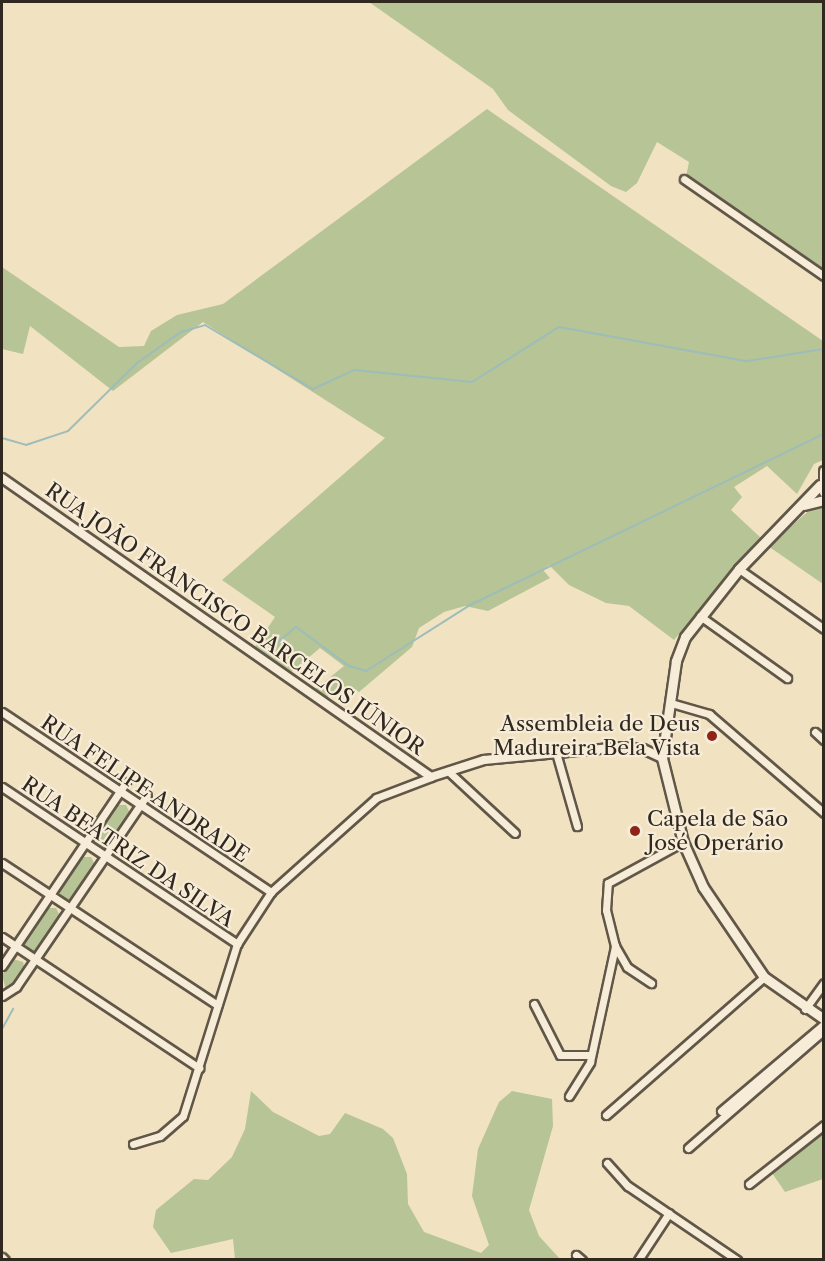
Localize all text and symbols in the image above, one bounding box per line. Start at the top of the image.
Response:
street label: RUA JOÃO FRANCISCO BARCELOS JÚNIOR [40,477,430,761]
street label: RUA FELIPE ANDRADE [35,709,255,869]
place label: Assembleia de Deus Madureira Bela Vista [492,711,700,761]
marker: Assembleia de Deus Madureira Bela Vista [705,729,719,743]
street label: RUA BEATRIZ DA SILVA [16,771,240,933]
place label: Capela de São José Operário [647,806,788,856]
marker: Capela de São José Operário [628,824,642,838]

